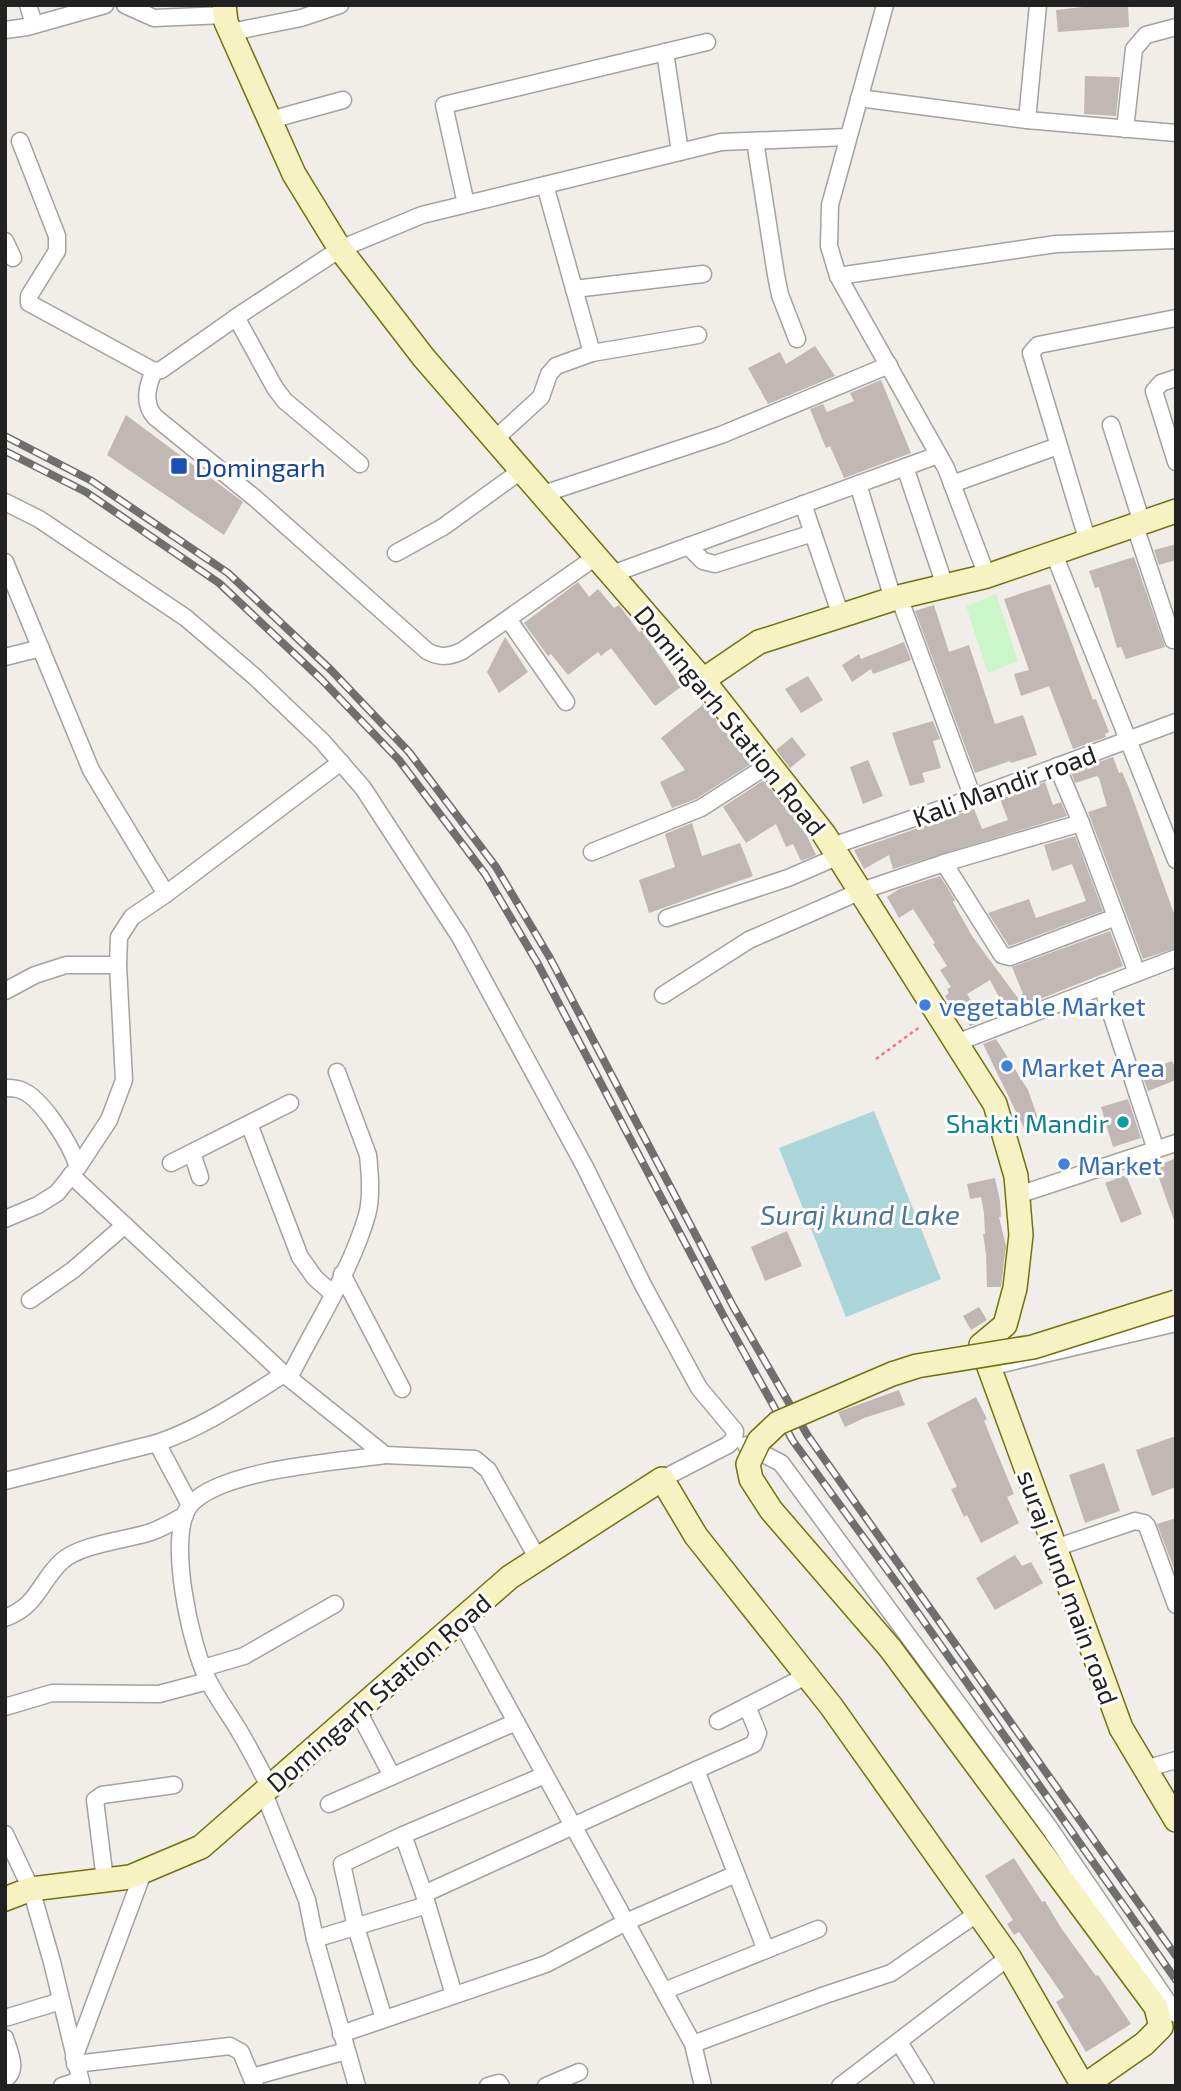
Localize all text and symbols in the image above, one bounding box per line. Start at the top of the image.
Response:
place label: Domingarh [195,451,326,482]
marker: Domingarh [169,456,189,476]
street label: Domingarh Station Road [629,599,833,841]
street label: Kali Mandir road [908,737,1100,833]
place label: vegetable Market [939,990,1146,1021]
marker: vegetable Market [917,997,933,1013]
place label: Market Area [1021,1051,1165,1082]
marker: Market Area [999,1058,1015,1074]
place label: Shakti Mandir [946,1107,1109,1138]
marker: Shakti Mandir [1115,1114,1131,1130]
place label: Market [1078,1149,1162,1180]
marker: Market [1056,1156,1072,1172]
water label: Suraj kund Lake [760,1197,960,1231]
street label: suraj kund main road [1012,1465,1126,1709]
street label: Domingarh Station Road [260,1586,496,1798]

